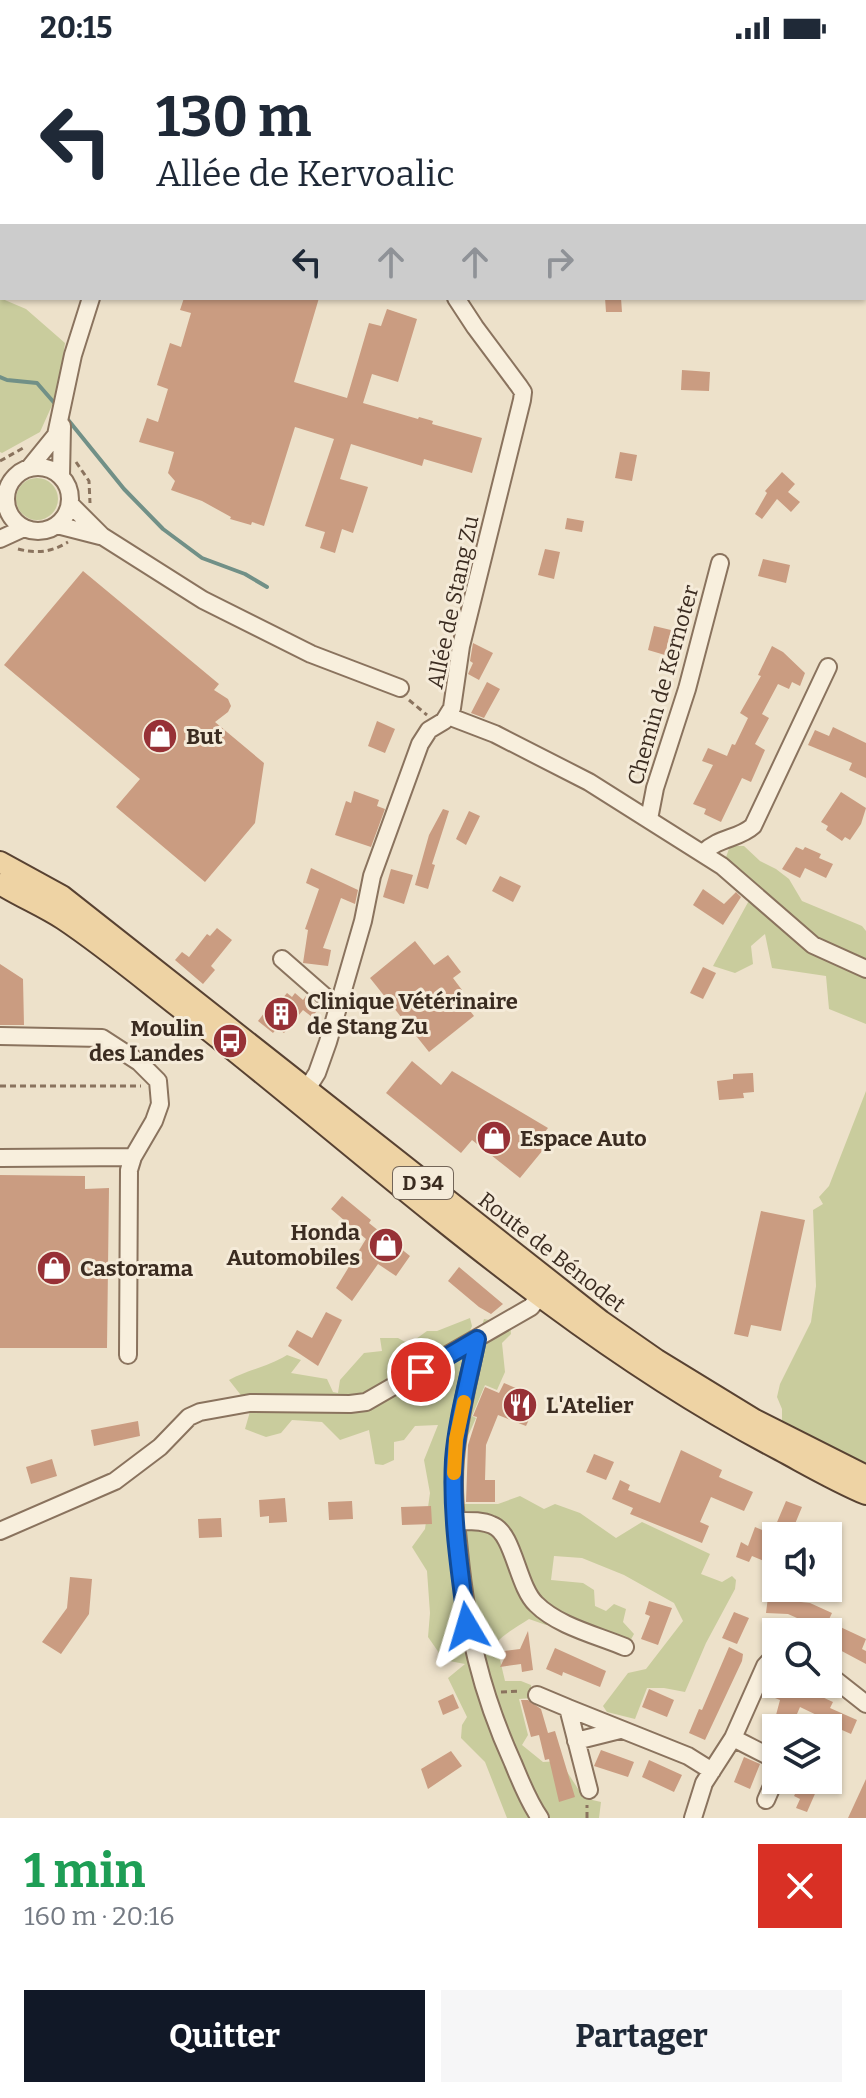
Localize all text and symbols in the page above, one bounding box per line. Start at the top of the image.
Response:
text: 20:15 [40,10,112,46]
text: 130 m [156,84,312,151]
icon: left [24,88,128,192]
text: Allée de Kervoalic [156,152,455,196]
icon: left [285,240,329,284]
icon: ahead [369,240,413,284]
icon: ahead [453,240,497,284]
icon: right [537,240,581,284]
street label: Allée de Stang Zu [421,513,485,691]
street label: Chemin de Kernoter [622,582,705,788]
shop icon: But [141,717,179,755]
place label: But [186,723,223,750]
place label: Clinique Vétérinaire de Stang Zu [307,988,518,1040]
building icon: Clinique Vétérinaire de Stang Zu [262,995,300,1033]
place label: Moulin des Landes [89,1015,204,1067]
bus stop icon: Moulin des Landes [211,1022,249,1060]
shop icon: Espace Auto [475,1119,513,1157]
place label: Espace Auto [520,1125,647,1152]
road number: D 34 [393,1167,453,1199]
street label: Route de Bénodet [473,1186,631,1318]
place label: Honda Automobiles [227,1219,361,1271]
shop icon: Honda Automobiles [367,1226,405,1264]
shop icon: Castorama [35,1249,73,1287]
place label: Castorama [80,1255,194,1282]
pin [387,1338,455,1406]
icon: arrive [399,1350,443,1394]
restaurant icon: L'Atelier [501,1386,539,1424]
place label: L'Atelier [546,1392,634,1419]
map controls [762,1522,842,1794]
button: sound [762,1522,842,1602]
position arrow [425,1584,509,1668]
button: search [762,1618,842,1698]
button: layers [762,1714,842,1794]
text: 1 min [24,1842,145,1900]
button: close [758,1844,842,1928]
text: 160 m · 20:16 [24,1901,175,1932]
button: Quitter [24,1990,425,2082]
button: Partager [441,1990,842,2082]

